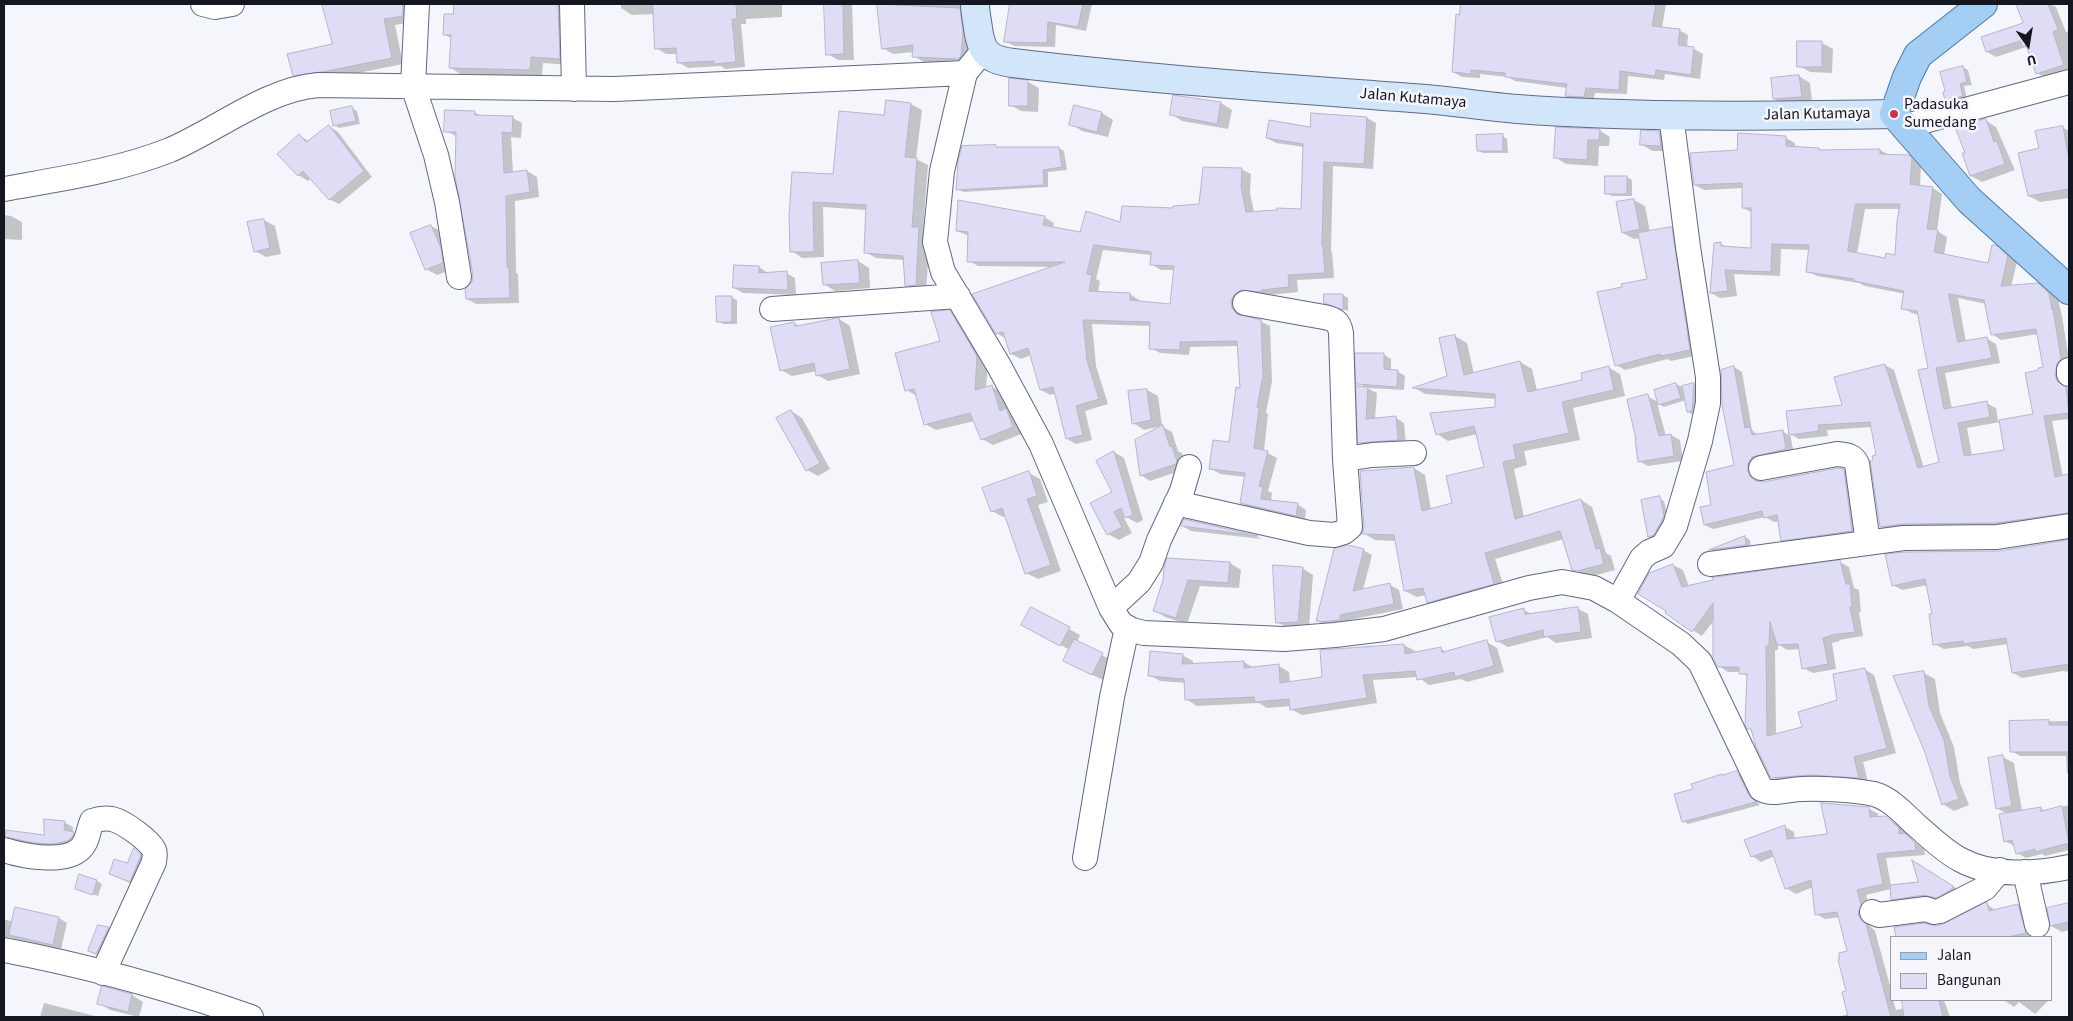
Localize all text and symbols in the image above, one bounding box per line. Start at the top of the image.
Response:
north arrow [2003,20,2053,70]
text: U [2025,49,2038,70]
street label: Jalan Kutamaya [1359,85,1467,113]
place label: Padasuka Sumedang [1904,95,1976,133]
street label: Jalan Kutamaya [1763,104,1871,126]
marker: Padasuka Sumedang [1888,108,1900,120]
legend [1890,936,2053,1001]
text: Jalan [1937,945,1971,966]
text: Bangunan [1937,970,2001,991]

